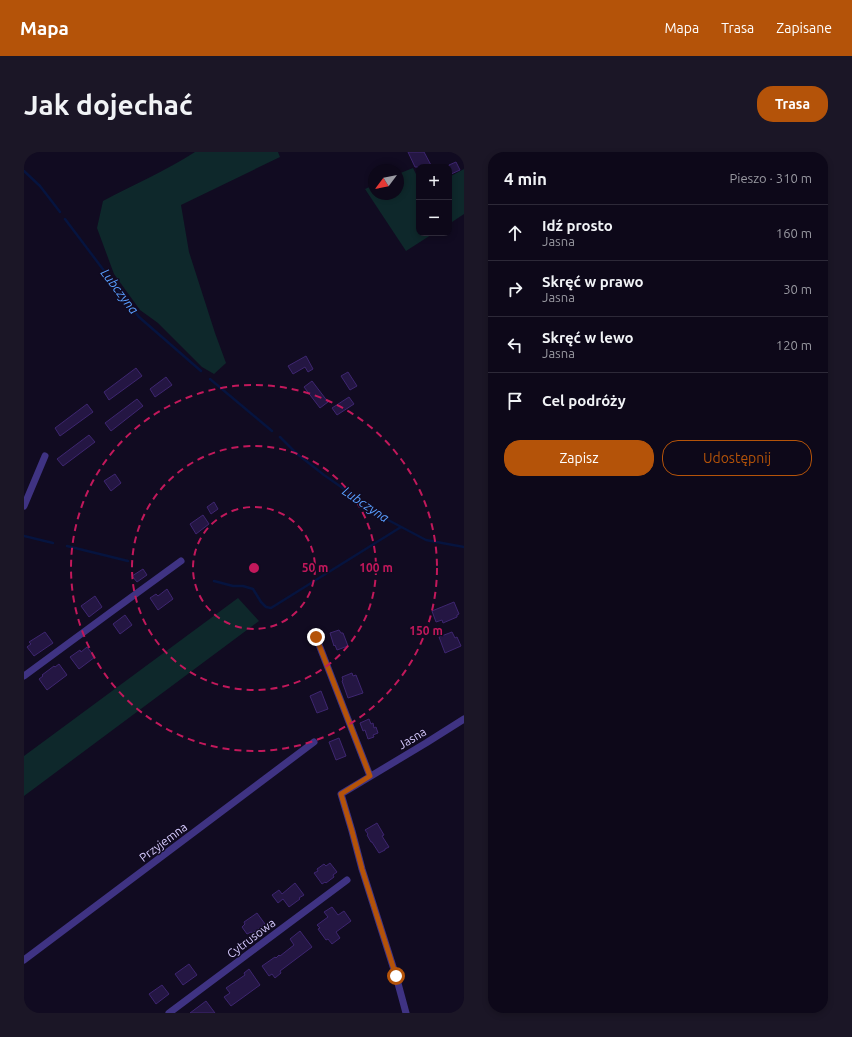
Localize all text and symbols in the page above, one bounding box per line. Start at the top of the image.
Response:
text: Mapa [20,17,69,39]
text: Mapa [664,20,699,36]
text: Trasa [721,20,754,36]
text: Zapisane [776,20,832,36]
button: Trasa [757,86,828,122]
text: Jak dojechać [24,89,193,120]
north arrow [368,164,404,200]
map controls [416,164,452,236]
button: + [416,164,452,200]
text: 4 min [504,169,547,188]
text: Pieszo · 310 m [729,171,812,185]
button: − [416,200,452,236]
text: Idź prosto [542,217,613,234]
icon: ahead [504,222,526,244]
text: 160 m [776,226,812,240]
text: Jasna [542,234,575,248]
water label: Lubczyna [99,266,141,316]
text: Skręć w prawo [542,273,644,290]
icon: right [504,278,526,300]
text: 30 m [783,282,812,296]
text: Jasna [542,290,575,304]
text: Skręć w lewo [542,329,634,346]
icon: left [504,334,526,356]
text: 120 m [776,338,812,352]
text: Jasna [542,346,575,360]
icon: arrive [504,390,526,412]
text: Cel podróży [542,392,626,409]
button: Zapisz [504,440,654,476]
button: Udostępnij [662,440,812,476]
water label: Lubczyna [340,483,392,525]
centre of rings [247,561,261,575]
text: 50 m [302,561,328,574]
text: 100 m [359,561,393,574]
text: 150 m [409,624,443,637]
route end [307,628,325,646]
street label: Jasna [396,725,428,751]
street label: Przyjemna [137,820,189,864]
street label: Cytrusowa [224,916,278,960]
route start [387,967,405,985]

